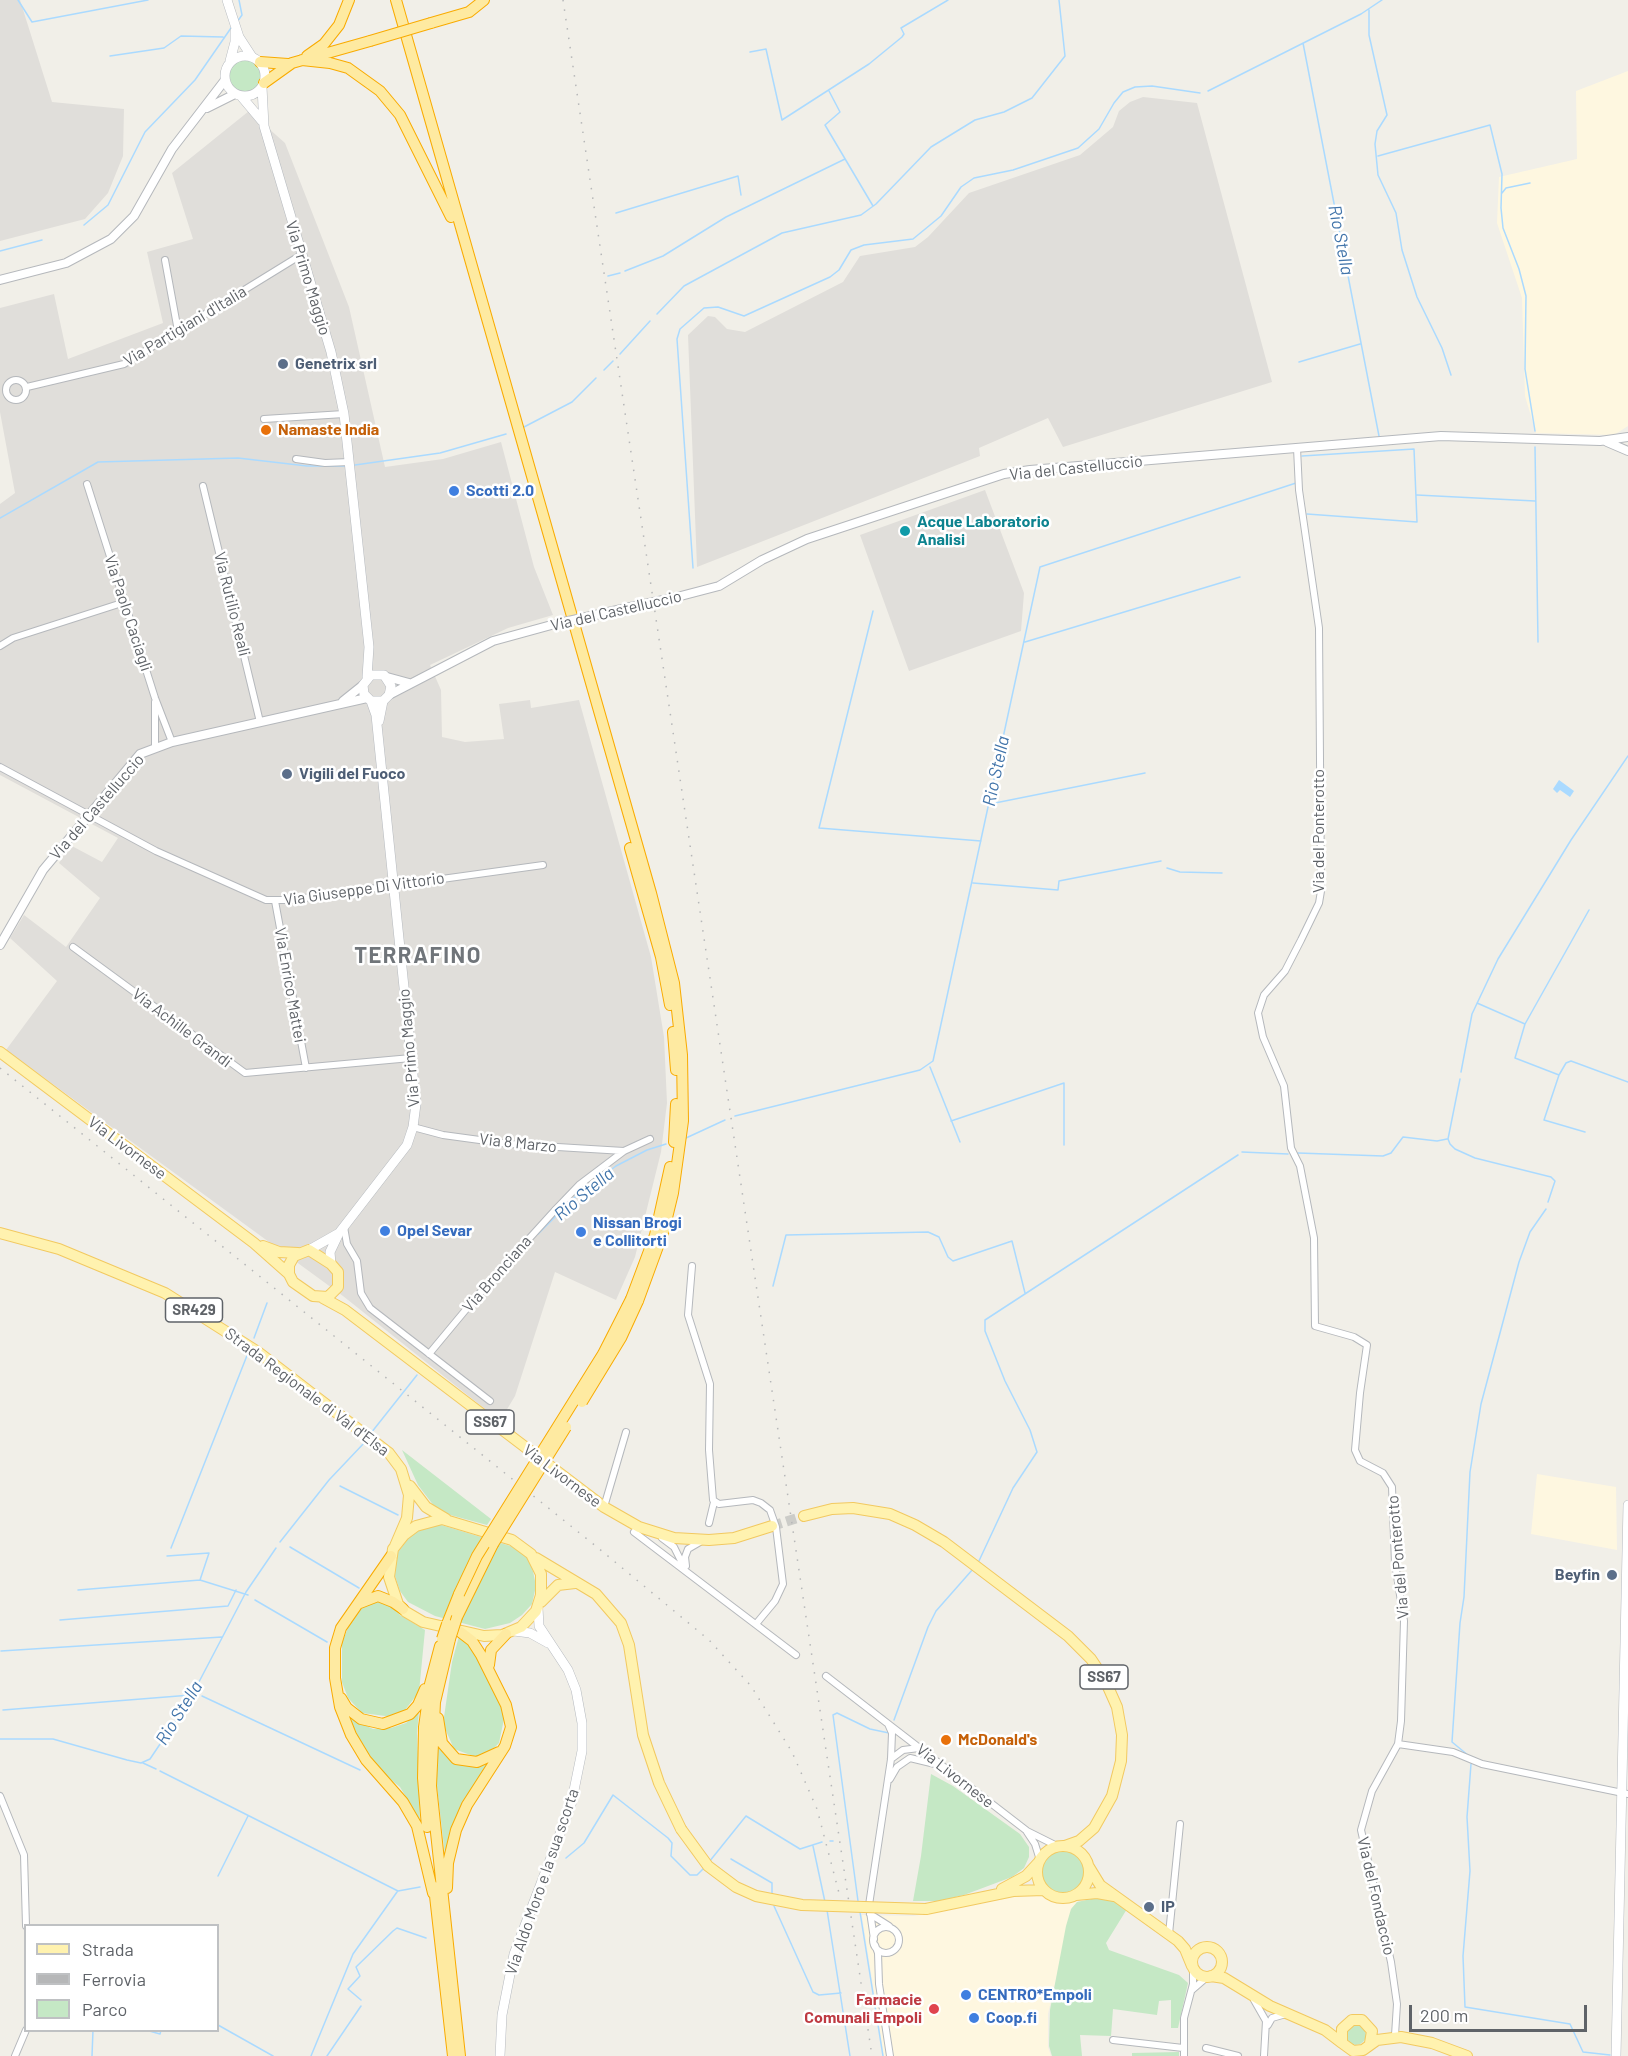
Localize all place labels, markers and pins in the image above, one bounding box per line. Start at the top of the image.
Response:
place label: Genetrix srl [295,354,377,374]
marker: Genetrix srl [276,357,290,371]
place label: Namaste India [278,420,379,440]
marker: Namaste India [259,423,273,437]
place label: Scotti 2.0 [466,481,534,501]
marker: Scotti 2.0 [447,484,461,498]
place label: Acque Laboratorio Analisi [917,512,1050,550]
marker: Acque Laboratorio Analisi [898,524,912,538]
place label: Vigili del Fuoco [299,764,406,784]
marker: Vigili del Fuoco [280,767,294,781]
place label: Nissan Brogi e Collitorti [593,1213,682,1251]
place label: Opel Sevar [397,1221,472,1241]
marker: Opel Sevar [378,1224,392,1238]
marker: Nissan Brogi e Collitorti [574,1225,588,1239]
place label: Beyfin [1555,1565,1600,1585]
marker: Beyfin [1605,1568,1619,1582]
place label: McDonald's [958,1730,1037,1750]
marker: McDonald's [939,1733,953,1747]
place label: IP [1161,1897,1175,1917]
marker: IP [1142,1900,1156,1914]
place label: CENTRO*Empoli [978,1985,1092,2005]
marker: CENTRO*Empoli [959,1988,973,2002]
place label: Farmacie Comunali Empoli [804,1990,922,2028]
marker: Farmacie Comunali Empoli [927,2002,941,2016]
place label: Coop.fi [986,2008,1037,2028]
marker: Coop.fi [967,2011,981,2025]

